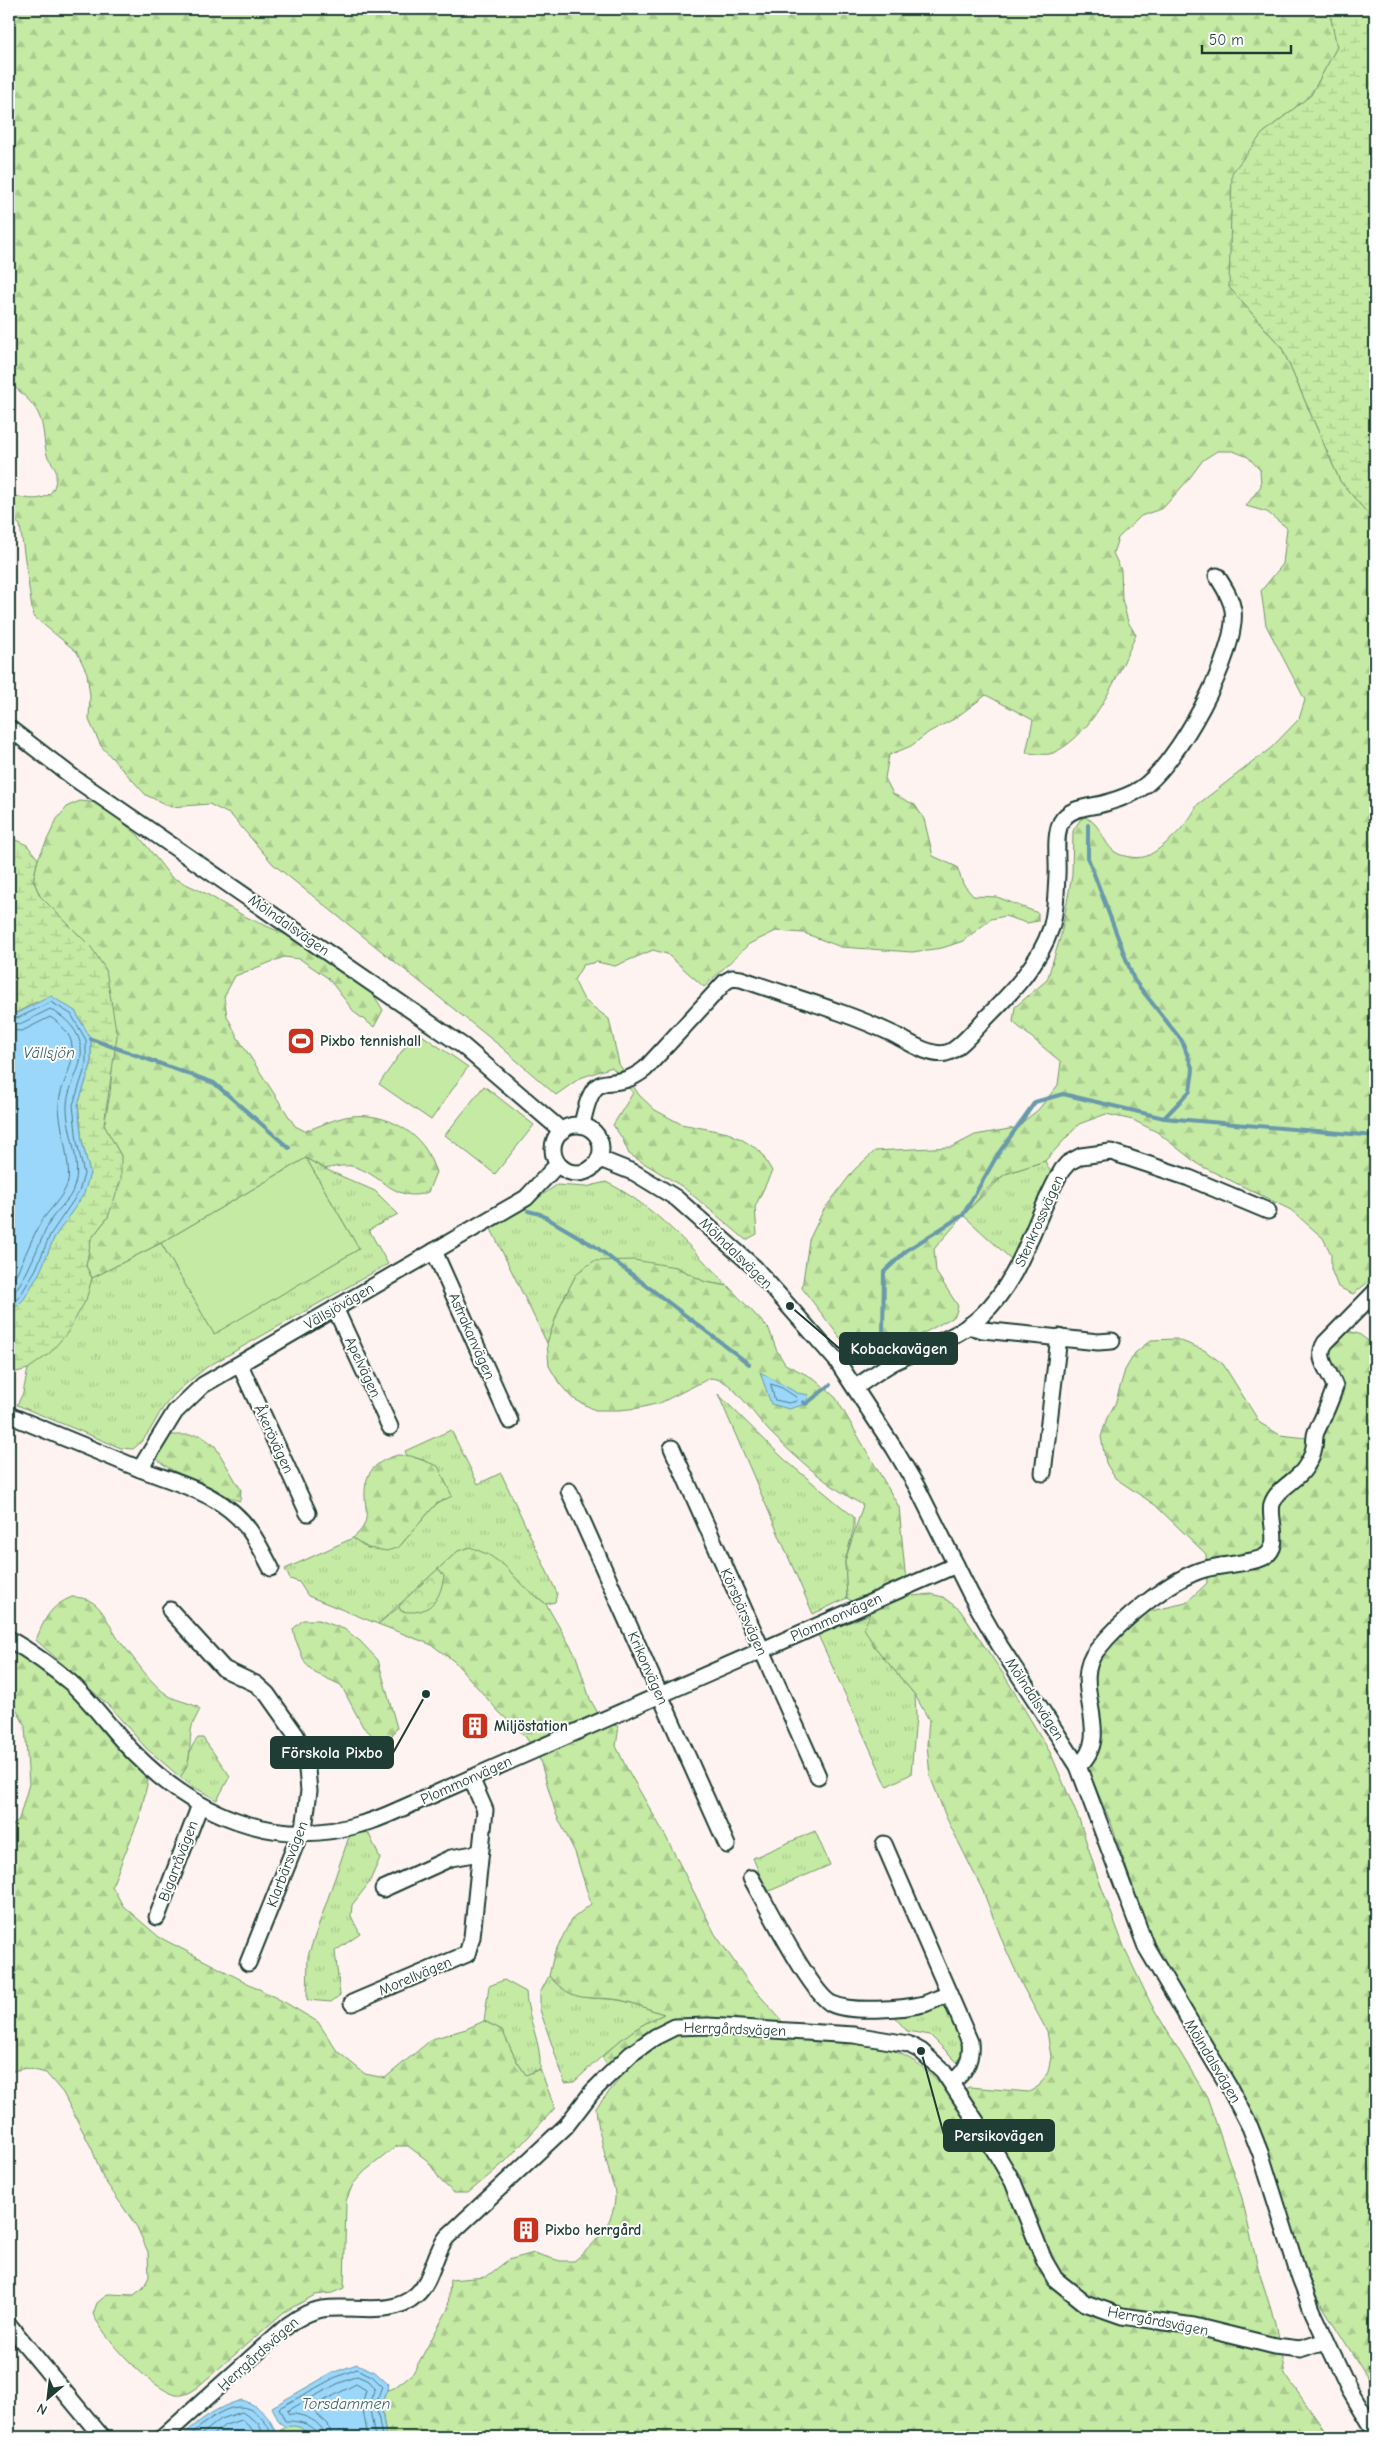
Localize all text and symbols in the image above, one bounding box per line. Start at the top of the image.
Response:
scale bar [1202,22,1290,54]
text: 50 m [1209,31,1244,49]
street label: Mölndalsvägen [245,890,333,960]
sports icon: Pixbo tennishall [286,1026,316,1056]
place label: Pixbo tennishall [320,1032,421,1050]
water label: Vällsjön [23,1044,75,1062]
street label: Stenkrossvägen [1011,1172,1067,1270]
street label: Mölndalsvägen [696,1214,776,1292]
street label: Vällsjövägen [301,1279,377,1333]
street label: Astrakanvägen [445,1290,499,1382]
callout: Kobackavägen [840,1333,957,1364]
street label: Apelvägen [341,1334,385,1400]
text: Kobackavägen [851,1340,947,1358]
street label: Åkerövägen [250,1401,299,1476]
street label: Körsbärsvägen [717,1565,771,1659]
street label: Plommonvägen [788,1589,884,1645]
street label: Krikonvägen [624,1629,672,1707]
street label: Mölndalsvägen [1002,1654,1068,1744]
building icon: Miljöstation [460,1711,490,1741]
place label: Miljöstation [494,1717,568,1735]
callout: Förskola Pixbo [271,1737,393,1768]
text: Förskola Pixbo [281,1744,383,1762]
street label: Plommonvägen [418,1752,514,1808]
street label: Bigarråvägen [154,1818,202,1904]
street label: Klarbärsvägen [262,1818,312,1910]
street label: Morellvägen [376,1953,454,1999]
street label: Mölndalsvägen [1181,2016,1245,2106]
street label: Herrgårdsvägen [683,2018,787,2040]
callout: Persikovägen [944,2120,1054,2151]
text: Persikovägen [954,2127,1044,2145]
building icon: Pixbo herrgård [511,2215,541,2245]
place label: Pixbo herrgård [545,2221,641,2239]
street label: Herrgårdsvägen [1106,2302,1210,2340]
street label: Herrgårdsvägen [214,2313,302,2395]
north arrow [22,2374,72,2424]
water label: Torsdammen [302,2395,390,2413]
text: N [34,2399,50,2419]

